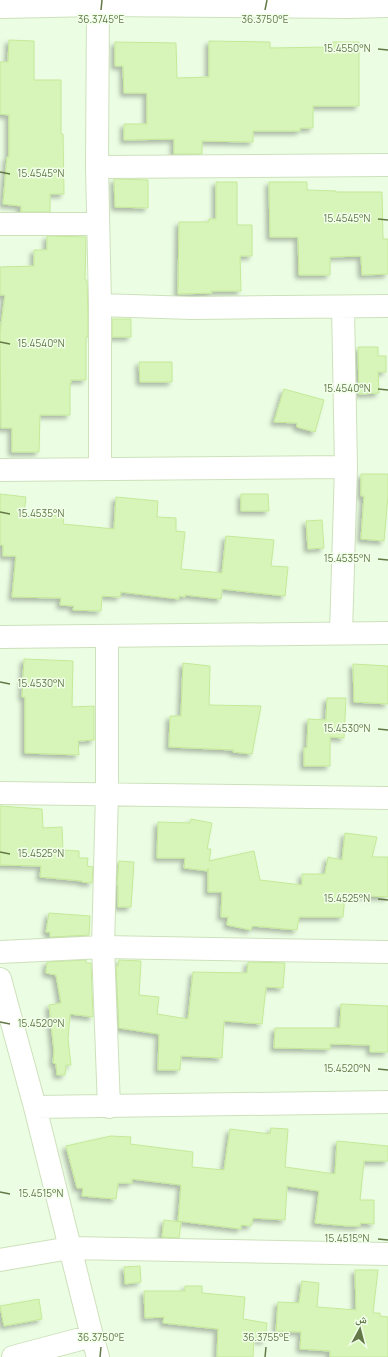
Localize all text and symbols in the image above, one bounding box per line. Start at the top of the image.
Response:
text: 36.3745°E [78,12,124,26]
text: 36.3750°E [242,12,289,26]
text: 15.4550°N [323,41,371,55]
text: 15.4545°N [18,166,65,180]
text: 15.4545°N [324,211,371,225]
text: 15.4540°N [17,336,65,350]
text: 15.4540°N [323,381,371,395]
text: 15.4535°N [18,506,64,520]
text: 15.4535°N [324,551,370,565]
text: 15.4530°N [18,676,65,690]
text: 15.4530°N [324,721,371,735]
text: 15.4525°N [18,846,64,860]
text: 15.4525°N [324,891,370,905]
text: 15.4520°N [18,1016,65,1030]
text: 15.4520°N [324,1061,371,1075]
text: 15.4515°N [19,1186,64,1200]
text: 15.4515°N [325,1231,370,1245]
north arrow [340,1309,380,1349]
text: ش [354,1310,368,1328]
text: 36.3750°E [78,1330,125,1344]
text: 36.3755°E [243,1330,290,1344]

